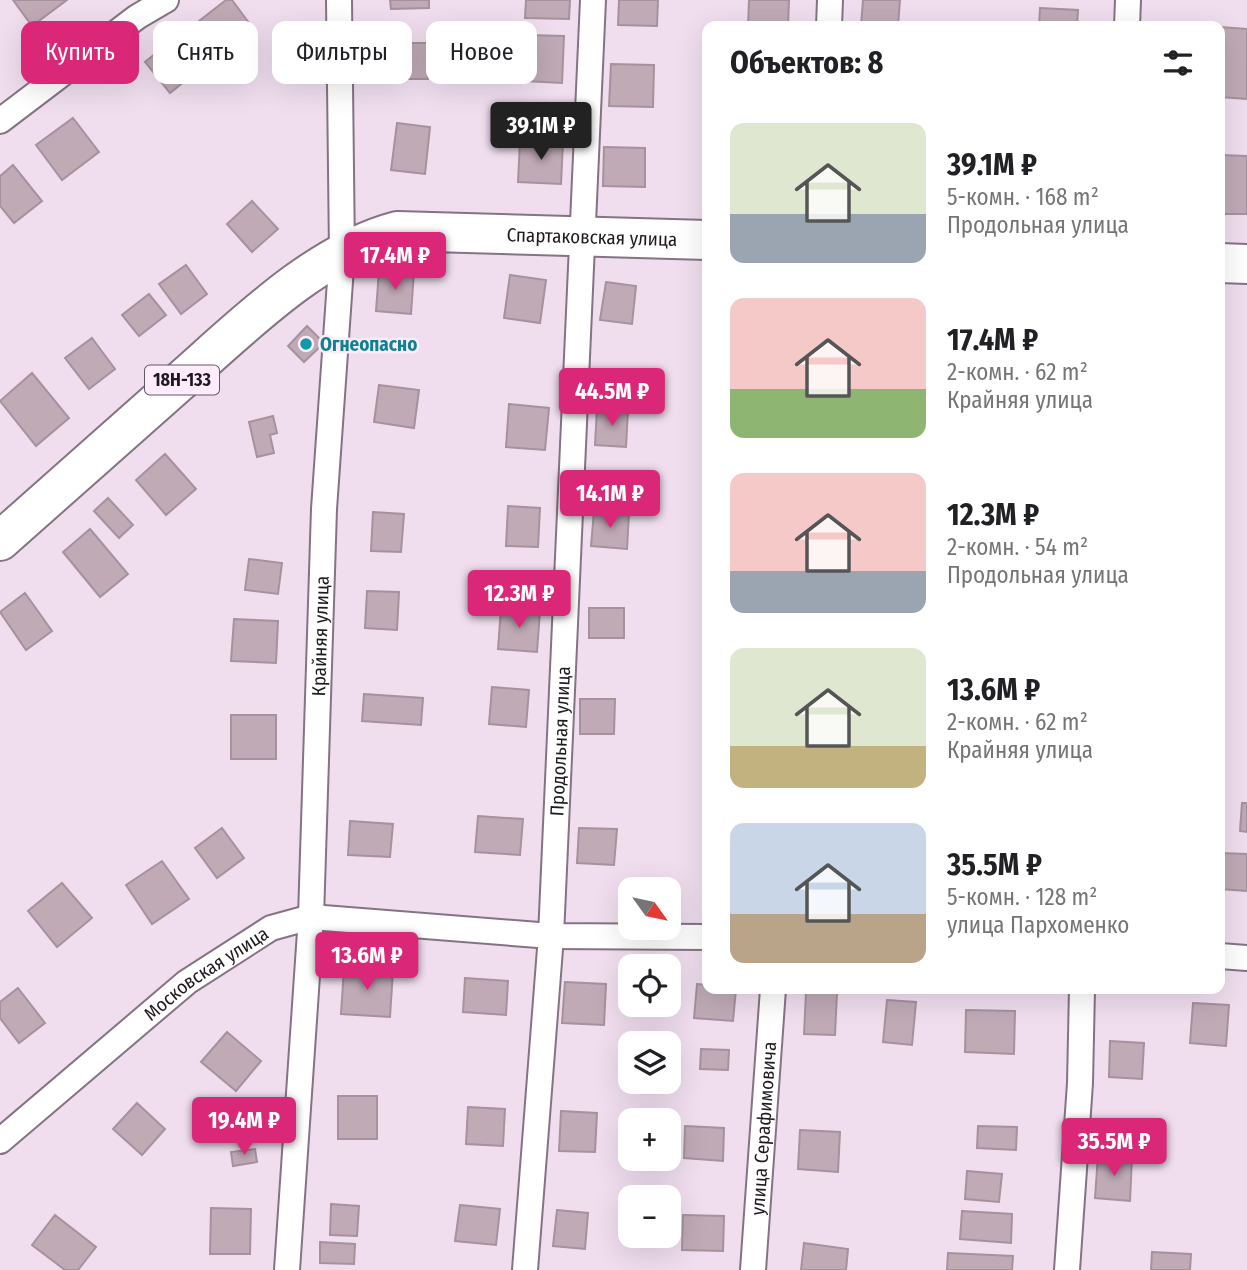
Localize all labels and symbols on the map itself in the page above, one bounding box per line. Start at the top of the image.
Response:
pin: 39.1M ₽ [476,102,606,162]
street label: Спартаковская улица [506,223,678,251]
pin: 17.4M ₽ [330,232,460,292]
place label: Огнеопасно [320,333,417,356]
marker: Огнеопасно [298,336,314,352]
road number: 18Н-133 [145,366,219,394]
pin: 44.5M ₽ [547,368,677,428]
pin: 14.1M ₽ [545,470,675,530]
pin: 12.3M ₽ [454,570,584,630]
street label: Крайняя улица [307,575,333,697]
street label: Продольная улица [545,666,575,817]
north arrow [618,877,681,940]
street label: Московская улица [139,921,273,1025]
pin: 13.6M ₽ [302,932,432,992]
street label: улица Серафимовича [745,1041,781,1216]
pin: 19.4M ₽ [179,1098,309,1157]
pin: 35.5M ₽ [1049,1118,1179,1178]

